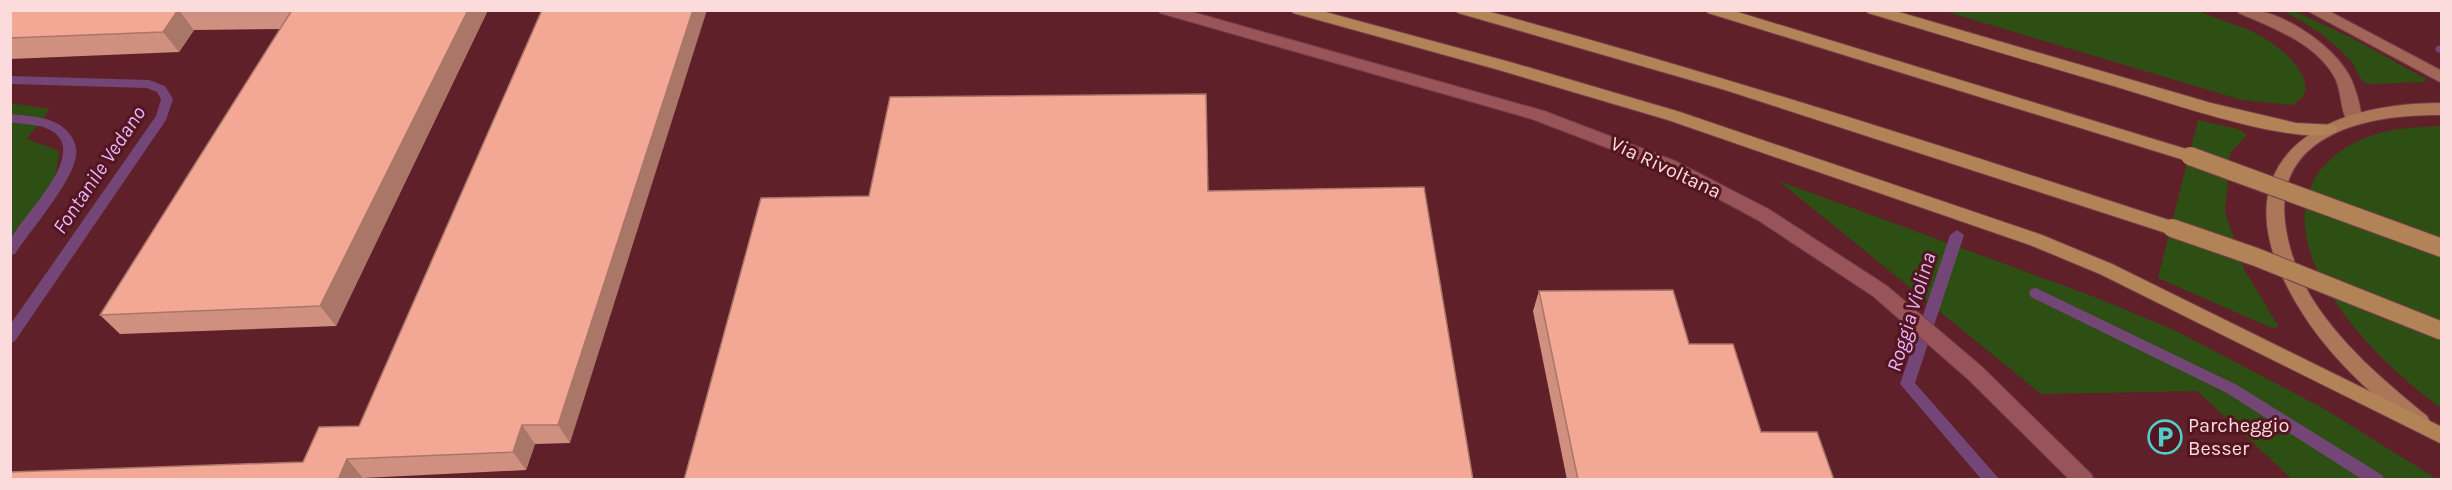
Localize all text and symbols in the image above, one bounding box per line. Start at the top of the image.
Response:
water label: Fontanile Vedano [47,101,151,238]
street label: Via Rivoltana [1607,132,1725,203]
water label: Roggia Violina [1881,249,1941,375]
place label: Parcheggio Besser [2188,414,2289,460]
parking icon: Parcheggio Besser [2147,419,2183,455]

